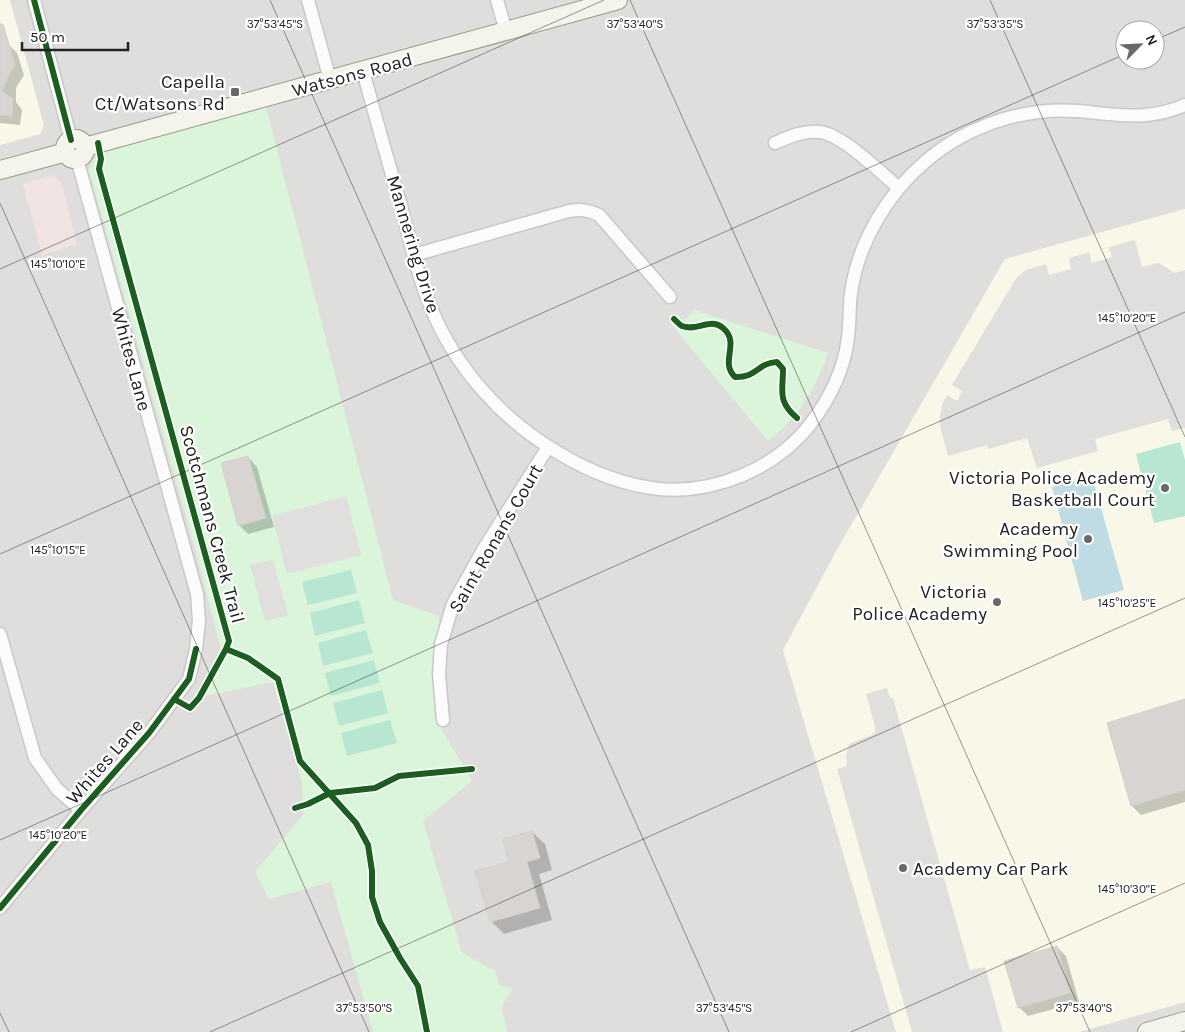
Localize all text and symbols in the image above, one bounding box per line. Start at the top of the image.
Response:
text: 37°53'45"S [247,17,303,31]
text: 37°53'40"S [606,17,664,31]
text: 37°53'35"S [966,17,1024,31]
scale bar [22,20,129,52]
north arrow [1115,20,1165,70]
text: 50 m [30,28,65,46]
text: N [1142,32,1161,48]
street label: Watsons Road [289,48,415,102]
place label: Capella Ct/Watsons Rd [95,71,225,115]
marker: Capella Ct/Watsons Rd [229,86,241,98]
street label: Mannering Drive [382,173,444,316]
text: 145°10'10"E [30,257,86,271]
street label: Whites Lane [107,305,155,413]
text: 145°10'20"E [1098,311,1156,325]
street label: Scotchmans Creek Trail [175,423,249,626]
street label: Saint Ronans Court [444,460,547,617]
place label: Victoria Police Academy Basketball Court [949,467,1155,511]
marker: Victoria Police Academy Basketball Court [1159,482,1171,494]
place label: Academy Swimming Pool [943,518,1078,562]
marker: Academy Swimming Pool [1082,533,1094,545]
text: 145°10'15"E [30,543,86,557]
place label: Victoria Police Academy [852,581,987,625]
marker: Victoria Police Academy [991,596,1003,608]
text: 145°10'25"E [1098,596,1156,610]
street label: Whites Lane [62,714,148,809]
text: 145°10'20"E [29,828,87,842]
place label: Academy Car Park [913,858,1069,880]
marker: Academy Car Park [897,862,909,874]
text: 145°10'30"E [1098,882,1156,896]
text: 37°53'50"S [335,1001,393,1015]
text: 37°53'45"S [696,1001,752,1015]
text: 37°53'40"S [1055,1001,1113,1015]

